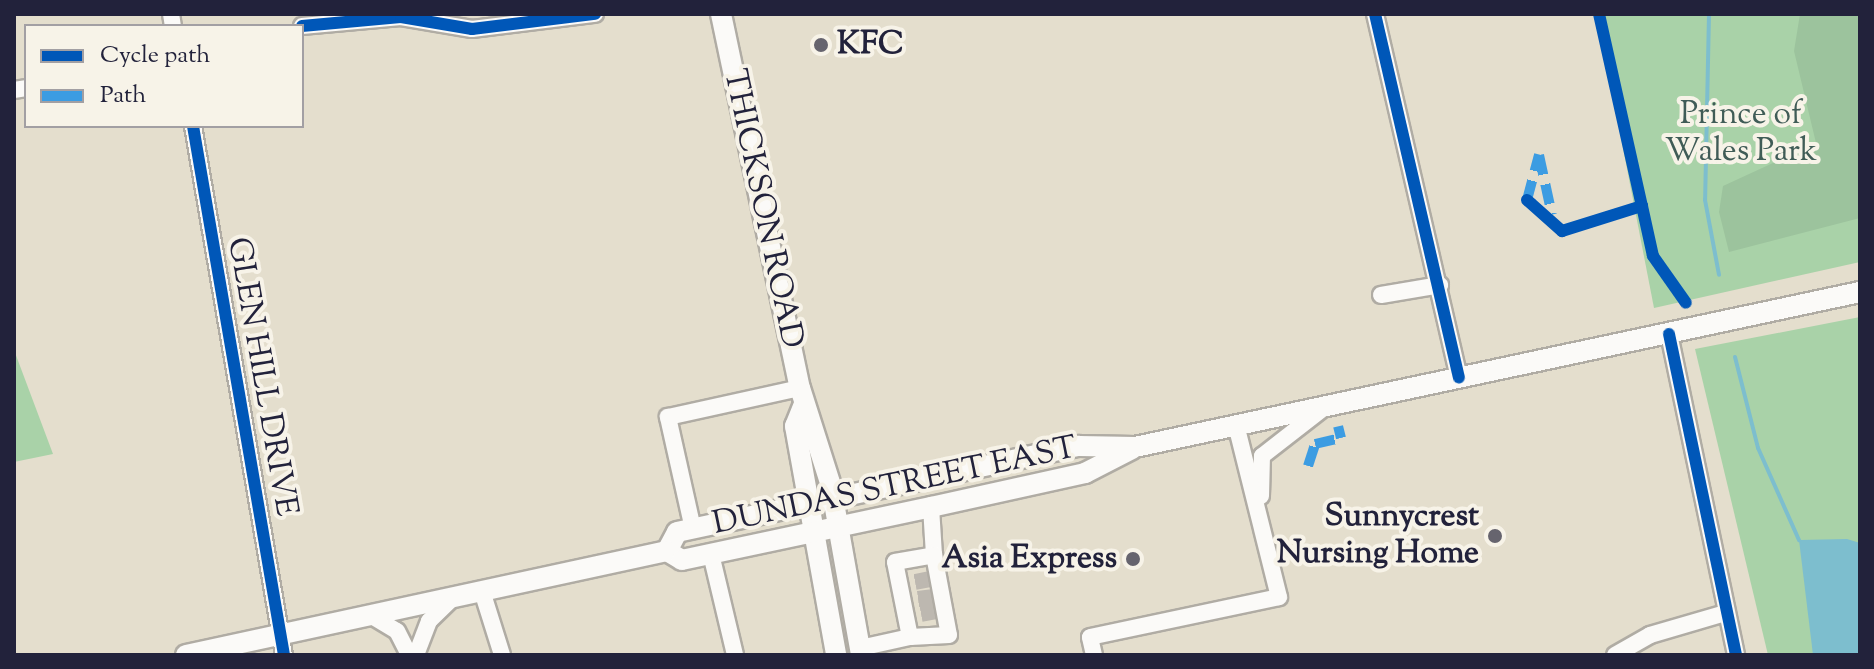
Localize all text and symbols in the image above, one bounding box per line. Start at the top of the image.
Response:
legend [24,24,304,128]
place label: KFC [837,26,904,64]
marker: KFC [812,36,830,54]
text: Cycle path [100,39,210,73]
street label: THICKSON ROAD [714,66,810,352]
text: Path [100,79,146,113]
park label: Prince of Wales Park [1665,97,1817,172]
street label: GLEN HILL DRIVE [218,235,304,519]
street label: DUNDAS STREET EAST [710,430,1080,544]
place label: Sunnycrest Nursing Home [1277,499,1479,574]
marker: Sunnycrest Nursing Home [1486,527,1504,545]
place label: Asia Express [941,540,1117,578]
marker: Asia Express [1124,550,1142,568]

